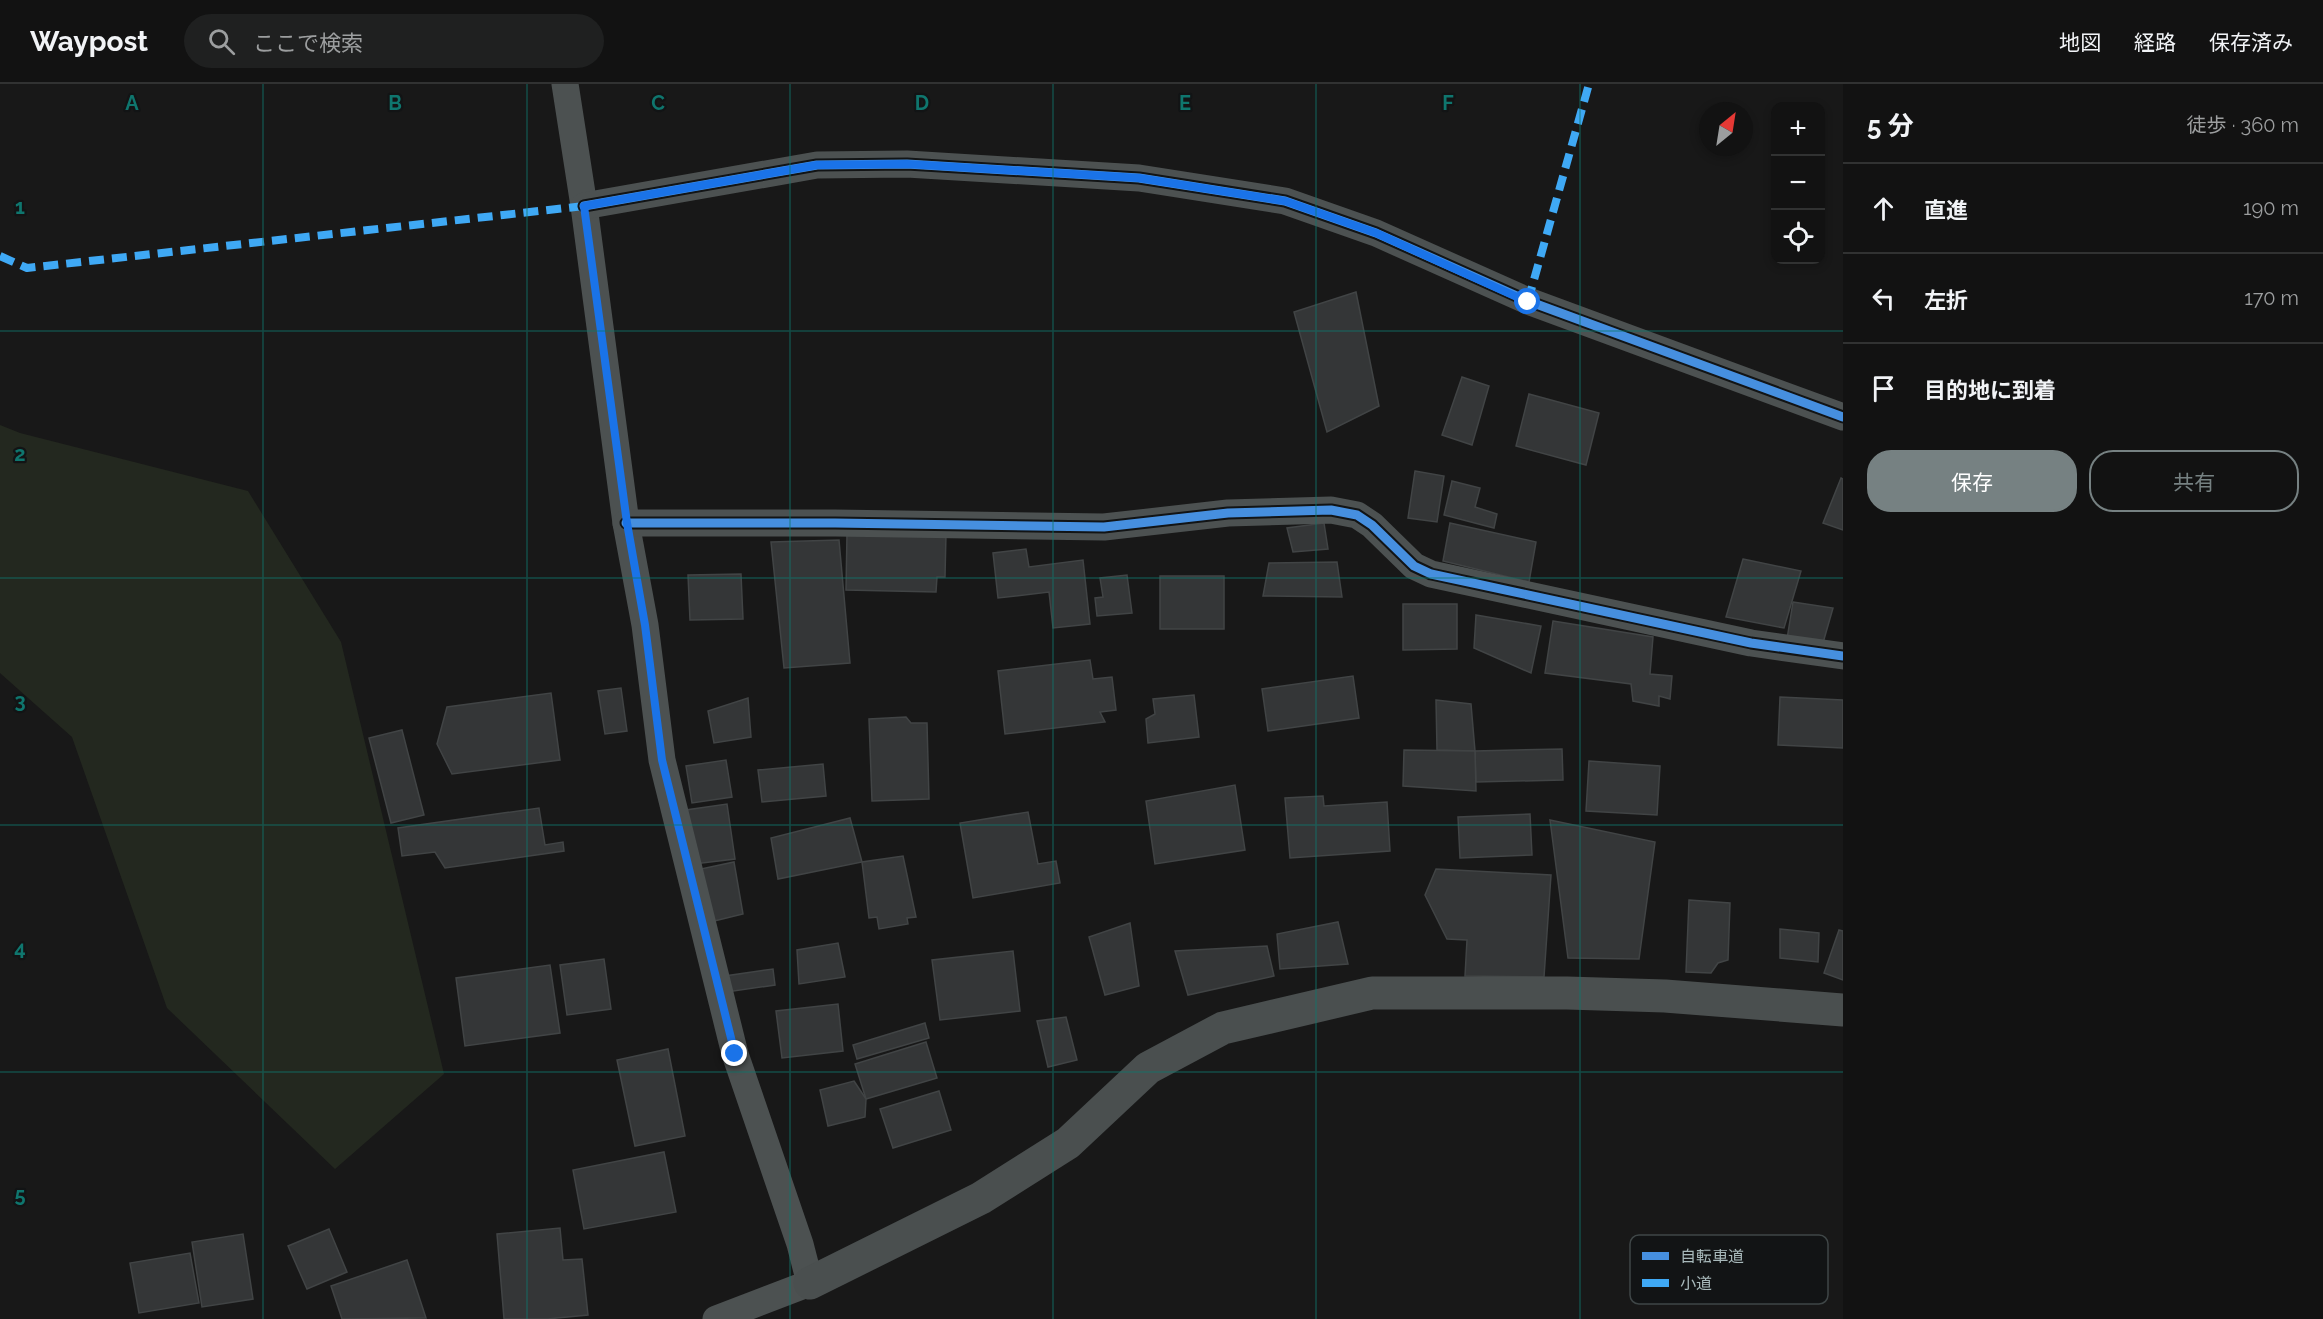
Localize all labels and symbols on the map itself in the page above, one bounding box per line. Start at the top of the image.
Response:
text: A [125,91,139,115]
text: B [388,91,402,115]
text: C [651,91,665,115]
text: D [915,91,929,115]
text: E [1179,91,1191,115]
text: F [1442,91,1454,115]
north arrow [1699,102,1753,156]
text: 1 [15,195,25,219]
route start [1514,288,1540,314]
text: 2 [14,442,26,466]
text: 3 [14,689,26,713]
text: 4 [14,936,26,960]
route end [721,1040,747,1066]
text: 5 [14,1183,26,1207]
legend [1630,1235,1828,1304]
text: 自転車道 [1680,1247,1744,1266]
text: 小道 [1680,1274,1712,1293]

